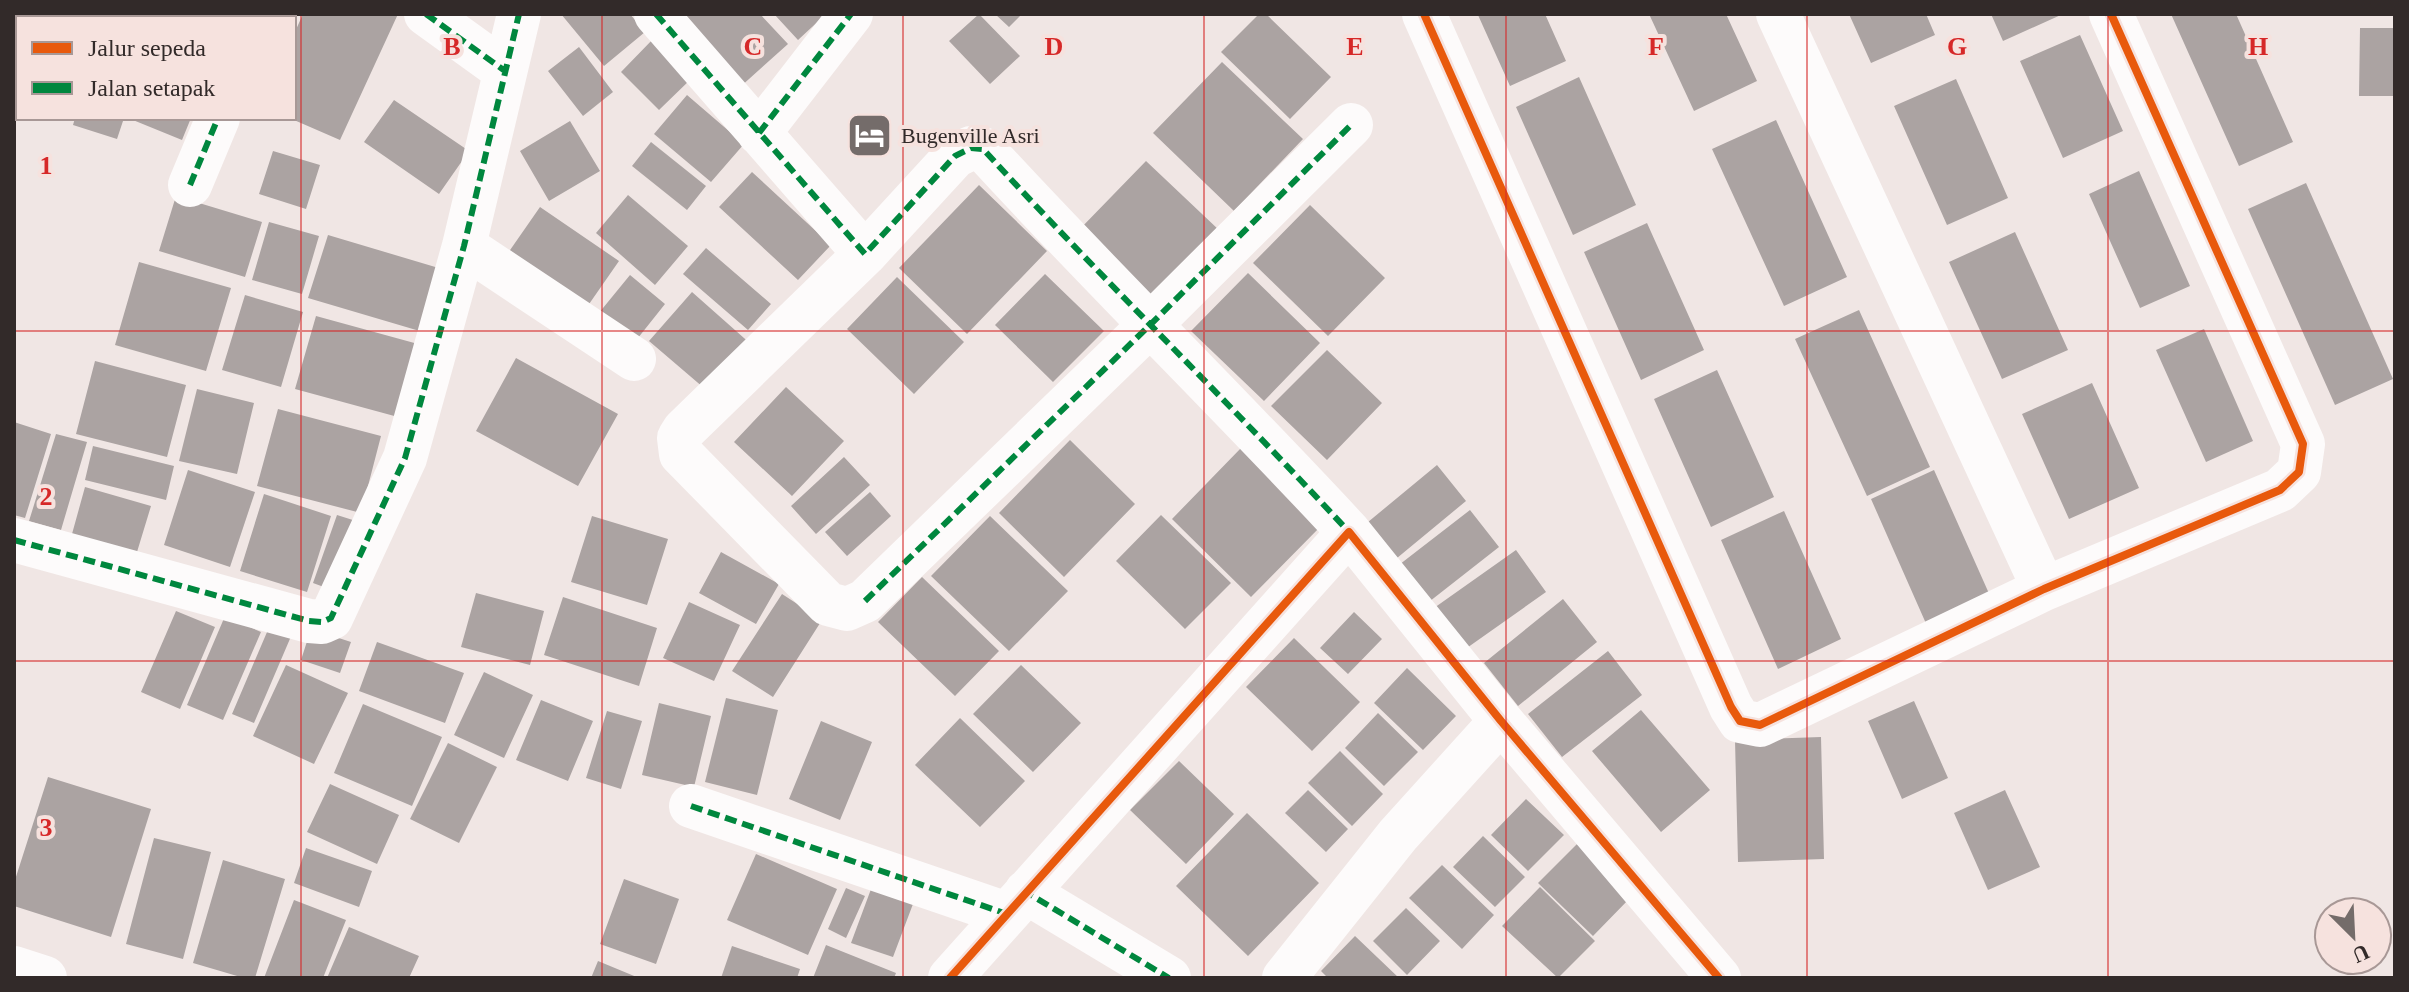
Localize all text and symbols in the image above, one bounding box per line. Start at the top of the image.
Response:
legend [16,16,296,120]
text: B [443,32,461,61]
text: C [744,32,762,61]
text: D [1045,32,1063,61]
text: E [1346,32,1364,61]
text: F [1648,32,1664,61]
text: G [1947,32,1967,61]
text: H [2248,32,2268,61]
text: Jalur sepeda [88,35,206,61]
text: Jalan setapak [88,75,215,101]
hotel icon: Bugenville Asri [846,111,894,159]
place label: Bugenville Asri [901,123,1040,148]
text: 1 [40,151,53,180]
text: 2 [40,482,53,511]
text: 3 [40,813,53,842]
north arrow [2313,896,2393,976]
text: U [2348,939,2373,969]

